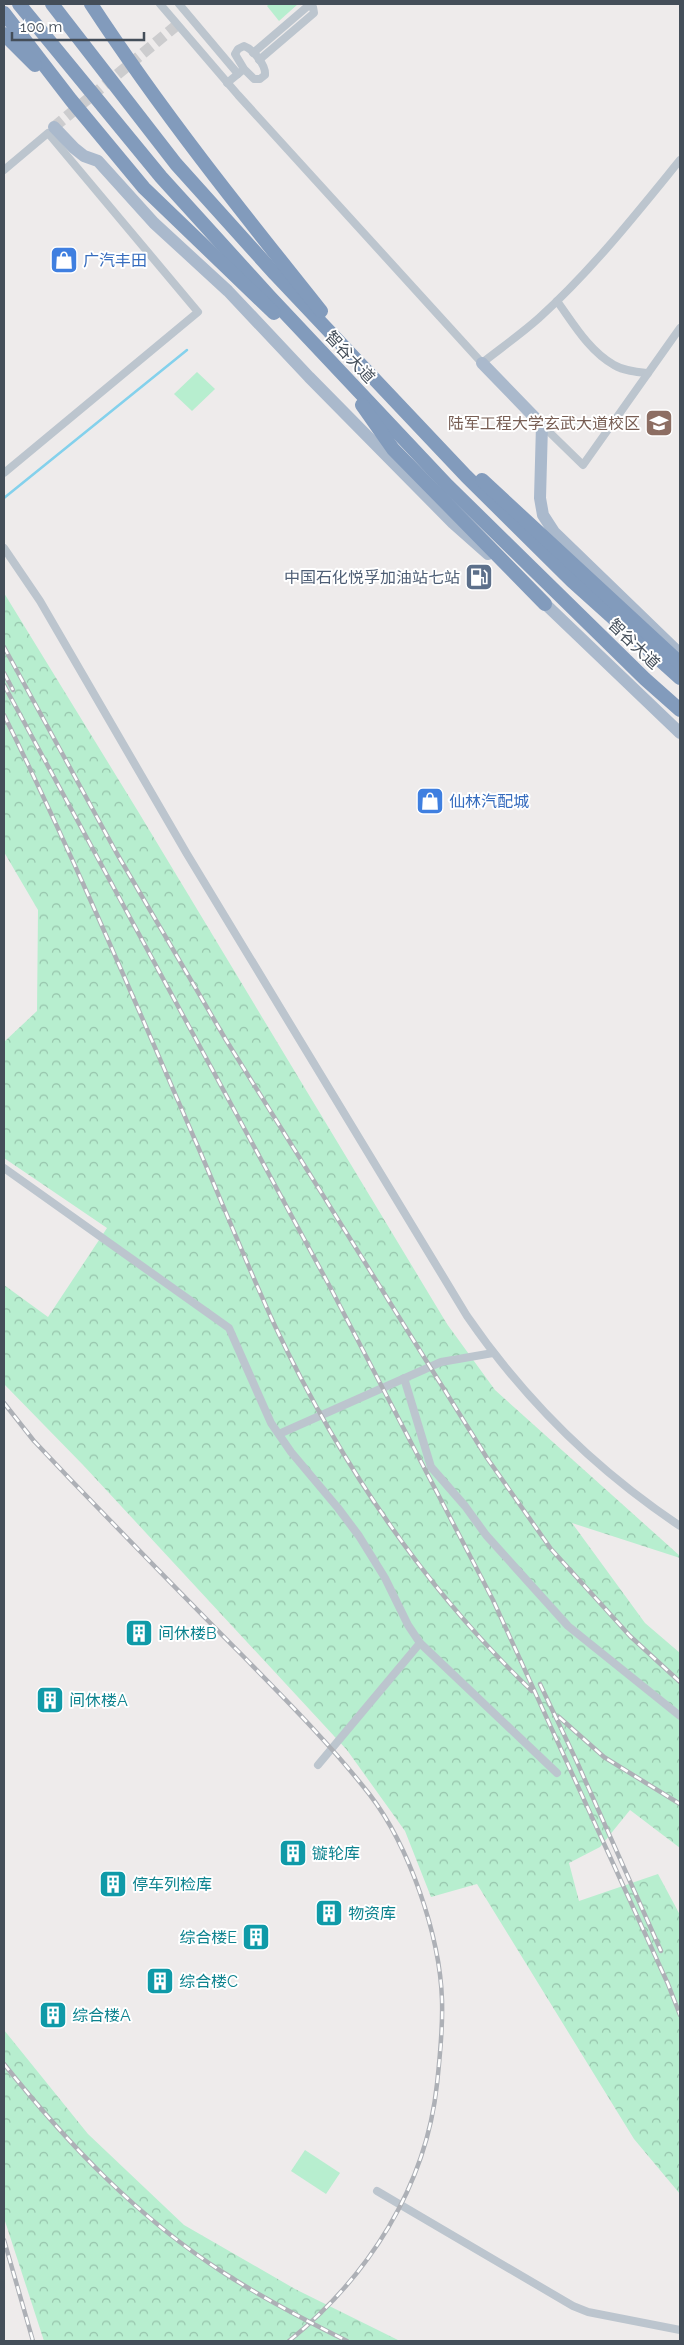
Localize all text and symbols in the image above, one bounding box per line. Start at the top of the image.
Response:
scale bar [12,10,145,42]
text: 100 m [20,18,62,36]
shop icon: 广汽丰田 [49,245,79,275]
place label: 广汽丰田 [83,251,147,270]
street label: 智谷大道 [321,327,379,387]
school or university icon: 陆军工程大学玄武大道校区 [644,408,674,438]
place label: 陆军工程大学玄武大道校区 [448,414,640,433]
fuel station icon: 中国石化悦孚加油站七站 [464,562,494,592]
place label: 中国石化悦孚加油站七站 [284,568,460,587]
street label: 智谷大道 [604,615,664,673]
shop icon: 仙林汽配城 [415,786,445,816]
place label: 仙林汽配城 [449,792,529,811]
building icon: 间休楼B [124,1618,154,1648]
place label: 间休楼B [158,1624,217,1643]
building icon: 间休楼A [35,1685,65,1715]
place label: 间休楼A [69,1691,128,1710]
building icon: 镟轮库 [278,1838,308,1868]
place label: 镟轮库 [312,1844,360,1863]
building icon: 停车列检库 [98,1869,128,1899]
place label: 停车列检库 [132,1875,212,1894]
building icon: 物资库 [314,1898,344,1928]
place label: 物资库 [348,1904,396,1923]
building icon: 综合楼E [241,1922,271,1952]
place label: 综合楼E [179,1928,237,1947]
building icon: 综合楼C [145,1966,175,1996]
place label: 综合楼C [179,1972,238,1991]
building icon: 综合楼A [38,2000,68,2030]
place label: 综合楼A [72,2006,131,2025]

